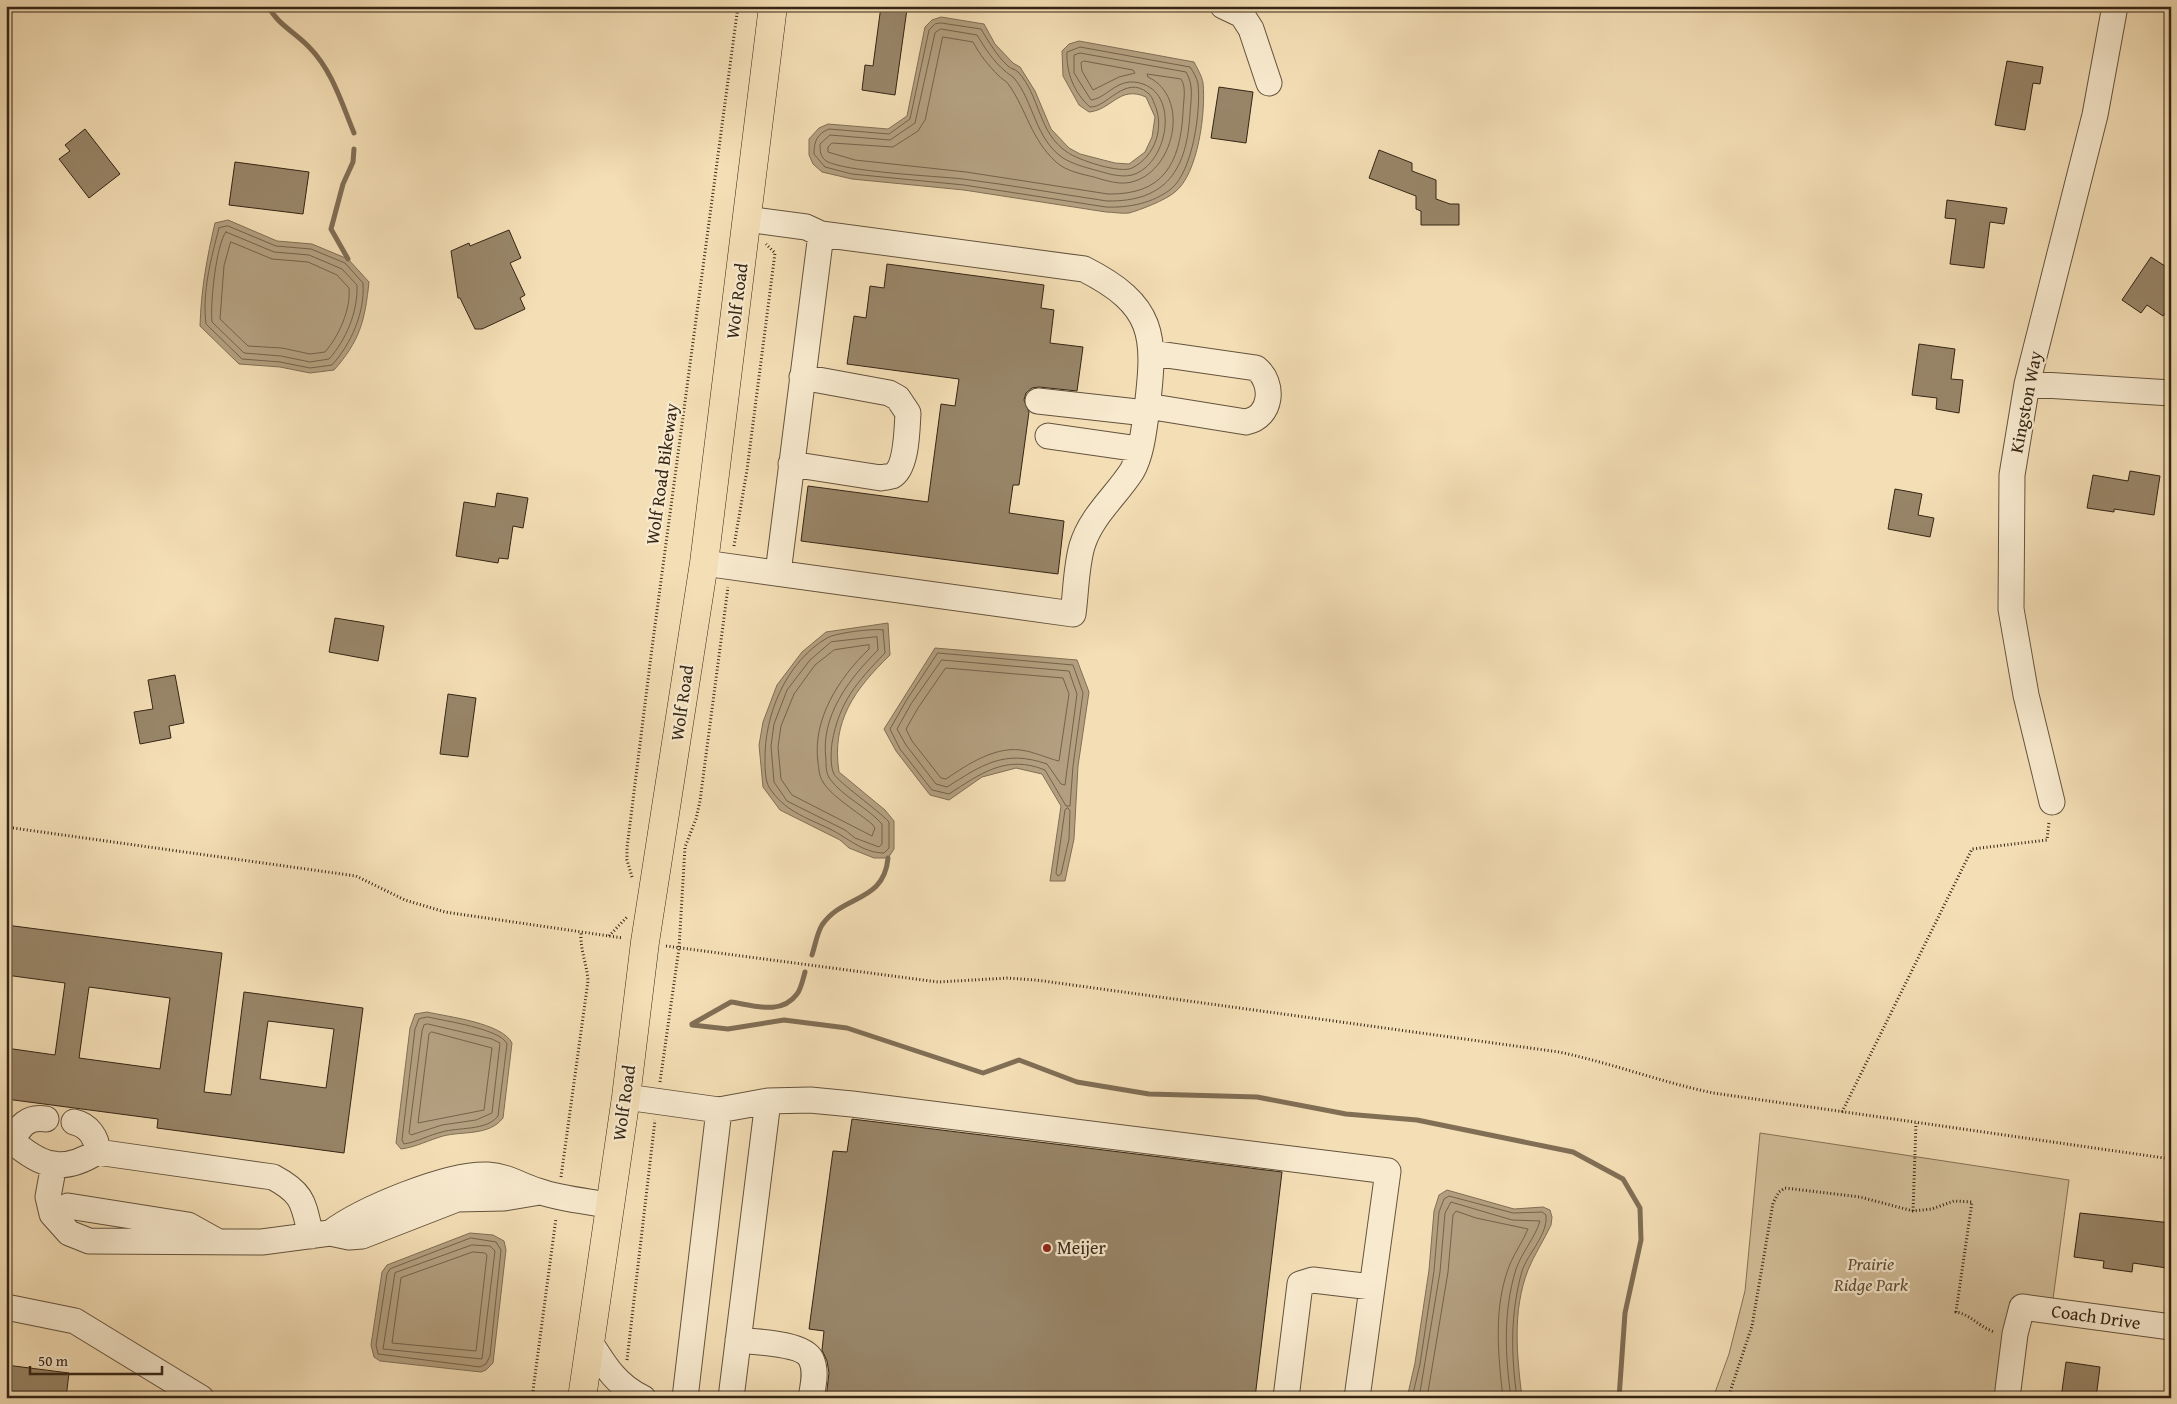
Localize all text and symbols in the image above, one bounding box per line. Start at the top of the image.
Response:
street label: Wolf Road [718,261,755,340]
street label: Kingston Way [2002,348,2049,455]
street label: Wolf Road Bikeway [638,401,685,546]
street label: Wolf Road [663,663,700,743]
street label: Wolf Road [605,1063,642,1143]
place label: Meijer [1057,1234,1107,1261]
marker: Meijer [1041,1242,1053,1254]
park label: Prairie Ridge Park [1833,1250,1909,1298]
street label: Coach Drive [2050,1297,2142,1336]
scale bar [30,1344,162,1376]
text: 50 m [38,1350,69,1371]

